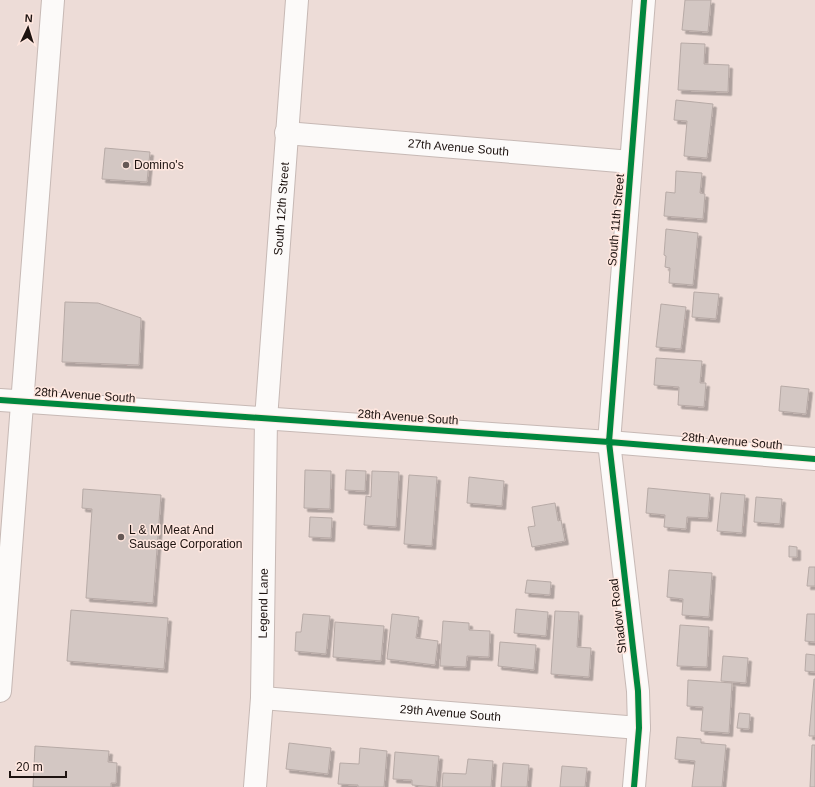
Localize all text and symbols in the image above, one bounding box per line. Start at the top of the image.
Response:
north arrow [8,8,48,48]
text: N [24,12,33,24]
street label: 27th Avenue South [407,136,509,159]
place label: Domino's [134,158,184,172]
marker: Domino's [121,160,131,170]
street label: South 12th Street [271,161,292,256]
street label: South 11th Street [605,173,627,267]
street label: 28th Avenue South [34,384,136,406]
street label: 28th Avenue South [357,406,459,428]
street label: 28th Avenue South [681,430,783,452]
place label: L & M Meat And Sausage Corporation [129,523,242,551]
marker: L & M Meat And Sausage Corporation [116,532,126,542]
street label: Legend Lane [256,568,271,638]
street label: Shadow Road [606,578,630,654]
street label: 29th Avenue South [399,702,501,724]
scale bar [10,753,66,779]
text: 20 m [16,760,43,774]

